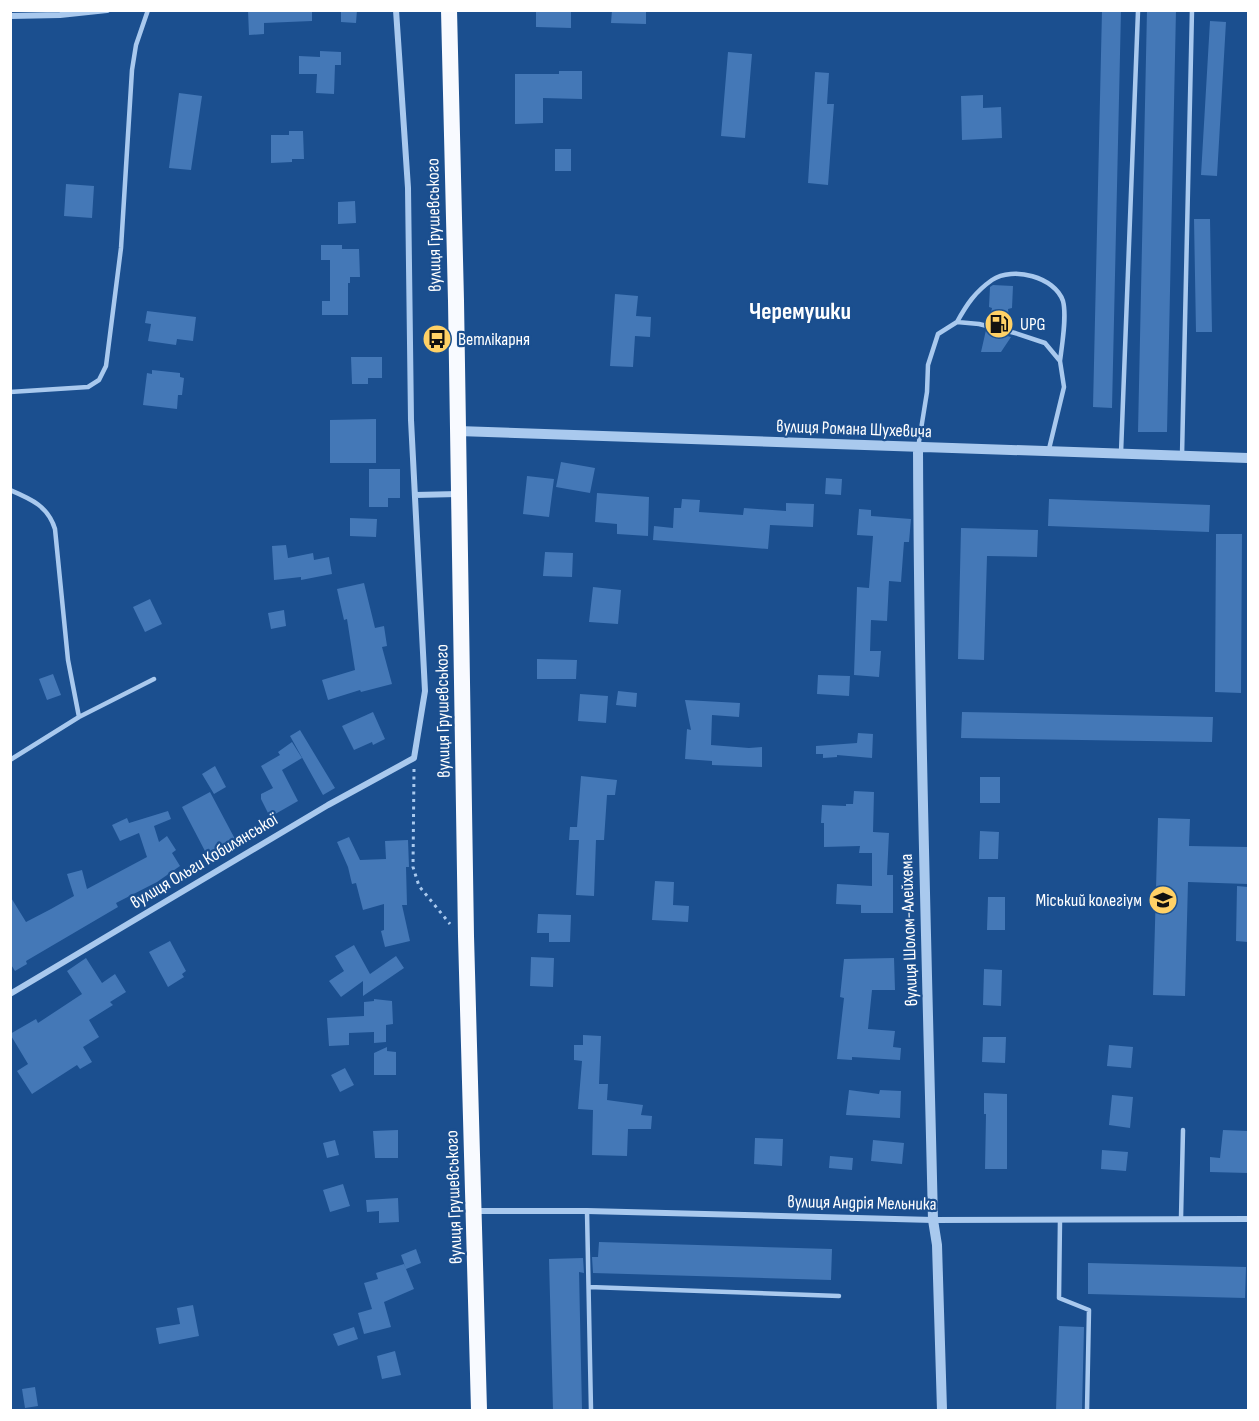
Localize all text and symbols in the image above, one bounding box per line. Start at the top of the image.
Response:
street label: вулиця Грушевського [422,158,446,292]
district label: Черемушки [749,297,851,326]
fuel station icon: UPG [983,308,1015,340]
place label: UPG [1020,314,1046,335]
bus stop icon: Ветлікарня [421,323,453,355]
place label: Ветлікарня [458,329,530,350]
street label: вулиця Романа Шухевича [776,416,932,442]
street label: вулиця Грушевського [431,644,455,778]
street label: вулиця Ольги Кобилянської [127,808,282,913]
street label: вулиця Шолом-Алейхема [896,853,922,1007]
school or university icon: Міський колегіум [1147,884,1179,916]
place label: Міський колегіум [1036,890,1142,911]
street label: вулиця Грушевського [441,1130,467,1264]
street label: вулиця Андрія Мельника [787,1191,937,1215]

